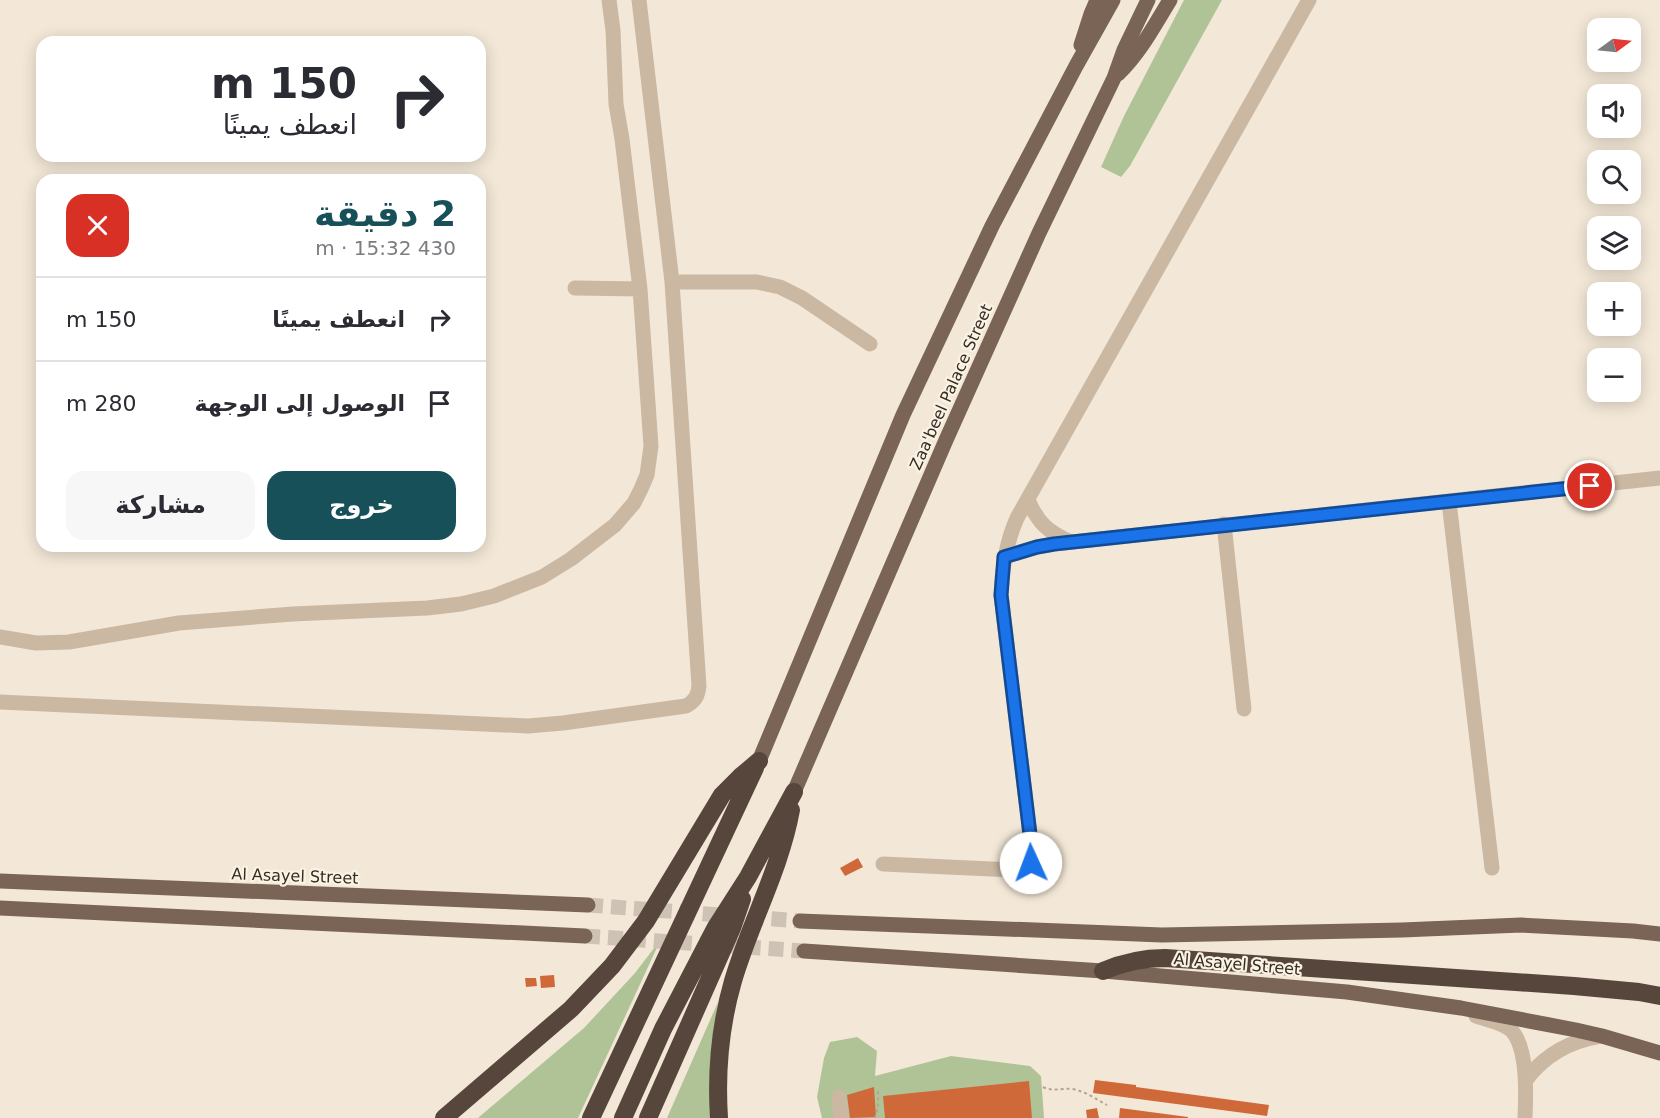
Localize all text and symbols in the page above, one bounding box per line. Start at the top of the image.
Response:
north arrow [1587,18,1641,72]
map controls [1587,18,1641,402]
text: 150 m [211,59,357,108]
icon: right [378,60,456,138]
button: sound [1587,84,1641,138]
text: انعطف يمينًا [223,109,357,140]
button: search [1587,150,1641,204]
text: 2 دقيقة [314,193,456,234]
button: close [66,194,129,257]
button: layers [1587,216,1641,270]
text: 430 m · 15:32 [315,236,456,260]
button: + [1587,282,1641,336]
street label: Zaa'beel Palace Street [906,301,996,473]
icon: right [423,303,456,336]
text: 150 m [66,307,136,332]
text: انعطف يمينًا [272,307,405,332]
button: − [1587,348,1641,402]
icon: arrive [423,387,456,420]
text: 280 m [66,391,136,416]
text: الوصول إلى الوجهة [195,391,405,416]
pin [1564,460,1615,511]
icon: arrive [1573,469,1606,502]
button: مشاركة [66,471,255,540]
button: خروج [267,471,456,540]
position arrow [999,831,1063,895]
street label: Al Asayel Street [231,864,359,888]
street label: Al Asayel Street [1173,949,1301,979]

